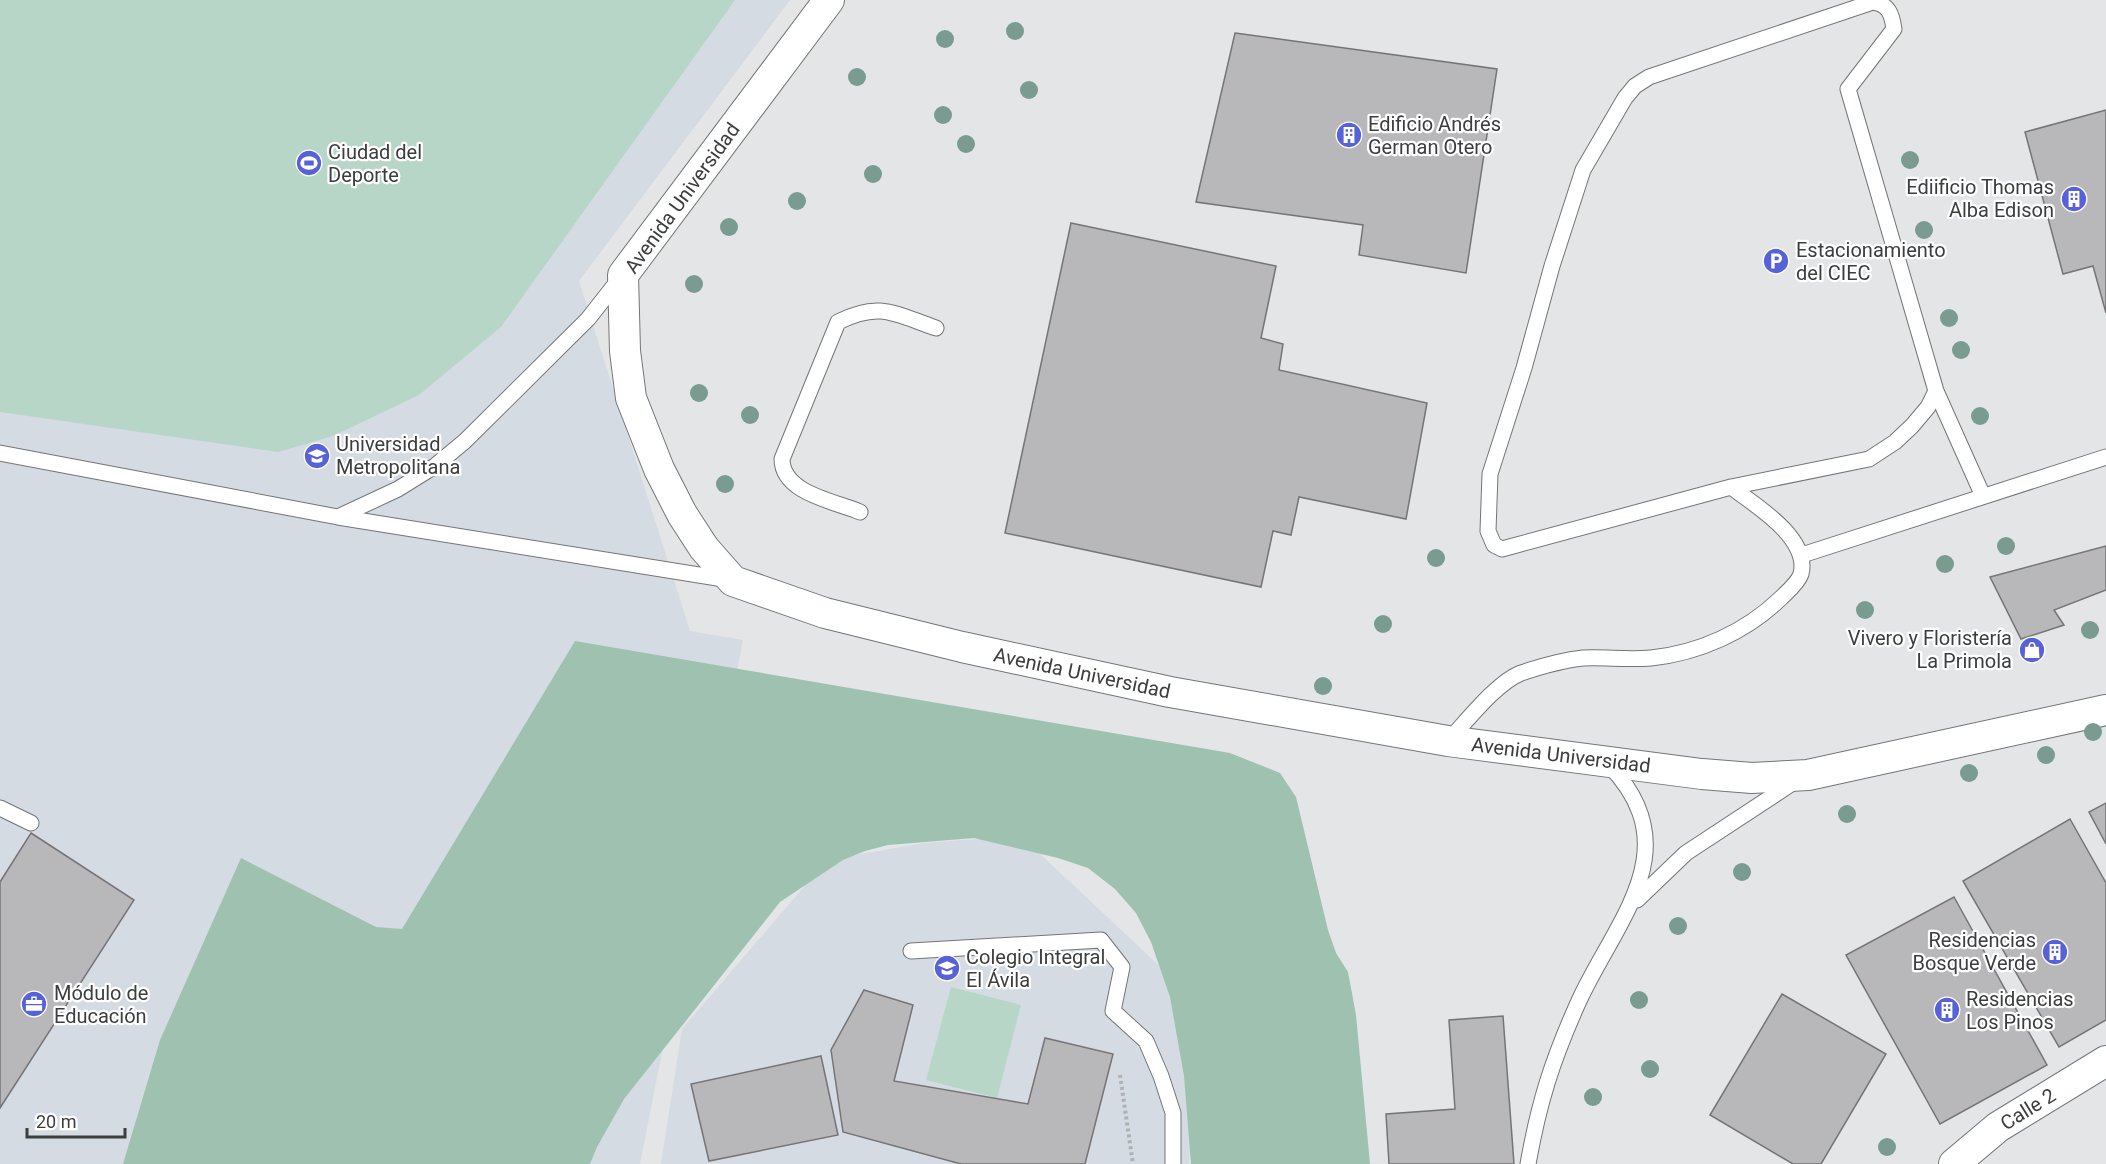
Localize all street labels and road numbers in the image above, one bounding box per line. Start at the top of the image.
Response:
street label: Avenida Universidad [619,118,745,278]
street label: Avenida Universidad [991,643,1173,703]
street label: Avenida Universidad [1470,732,1652,778]
street label: Calle 2 [1996,1083,2060,1135]

